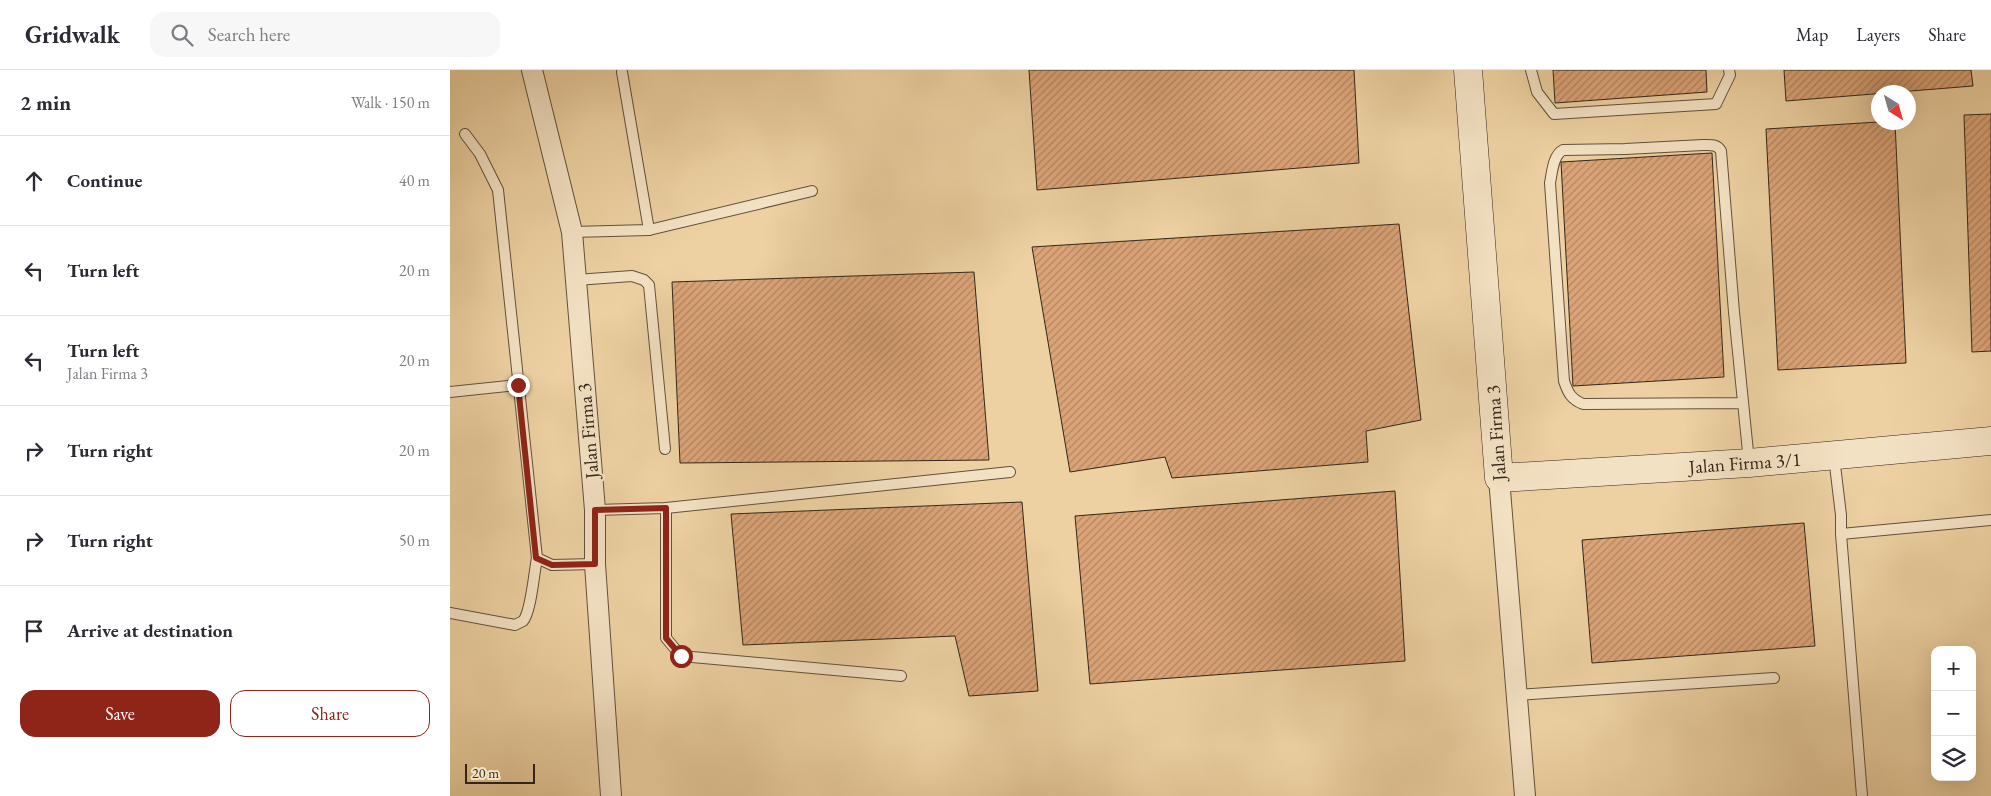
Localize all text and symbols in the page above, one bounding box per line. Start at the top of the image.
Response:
search box [150,12,500,57]
text: Gridwalk [25,19,120,50]
icon: search [168,21,196,49]
text: Search here [208,22,290,47]
text: Map [1796,23,1828,46]
text: Layers [1856,23,1900,46]
text: Share [1928,23,1966,46]
north arrow [1871,85,1916,130]
text: 2 min [20,89,71,116]
text: Walk · 150 m [351,92,430,113]
icon: ahead [20,167,48,195]
text: Continue [67,168,142,193]
text: 40 m [399,170,430,191]
icon: left [20,257,48,285]
text: Turn left [67,258,139,283]
text: 20 m [399,260,430,281]
text: Turn left [67,338,139,363]
icon: left [20,347,48,375]
text: 20 m [399,350,430,371]
text: Jalan Firma 3 [67,363,148,384]
route end [507,374,530,397]
street label: Jalan Firma 3 [571,382,605,482]
street label: Jalan Firma 3 [1480,384,1512,484]
icon: right [20,437,48,465]
text: Turn right [67,438,153,463]
text: 20 m [399,440,430,461]
street label: Jalan Firma 3/1 [1686,447,1802,480]
icon: right [20,527,48,555]
text: Turn right [67,528,153,553]
text: 50 m [399,530,430,551]
icon: arrive [20,617,48,645]
text: Arrive at destination [67,618,233,643]
route start [670,645,693,668]
map controls [1931,646,1976,781]
button: + [1931,646,1976,691]
button: Save [20,690,220,737]
button: Share [230,690,430,737]
button: − [1931,691,1976,736]
button: layers [1931,736,1976,781]
scale bar [465,761,535,784]
text: 20 m [472,764,499,782]

